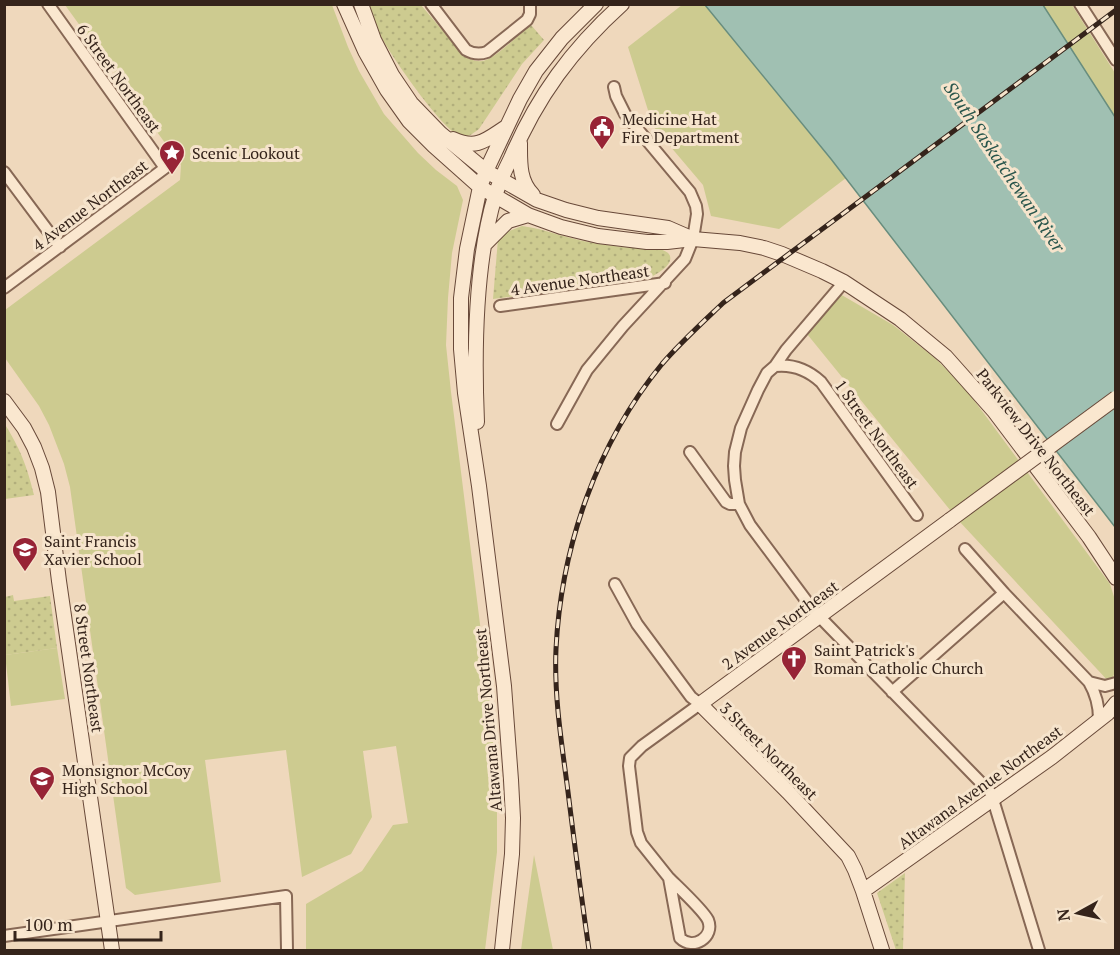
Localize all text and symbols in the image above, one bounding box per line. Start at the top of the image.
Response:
street label: 6 Street Northeast [72,19,166,137]
water label: South Saskatchewan River [939,77,1071,257]
place label: Medicine Hat Fire Department [622,108,740,148]
public building icon: Medicine Hat Fire Department [587,113,617,151]
place icon: Scenic Lookout [157,138,187,176]
place label: Scenic Lookout [192,142,300,164]
street label: 4 Avenue Northeast [28,154,152,256]
street label: 4 Avenue Northeast [509,259,651,301]
street label: Parkview Drive Northeast [971,364,1101,520]
street label: 1 Street Northeast [830,375,924,493]
place label: Saint Francis Xavier School [44,530,142,570]
school or university icon: Saint Francis Xavier School [10,535,40,573]
street label: 2 Avenue Northeast [717,575,843,675]
street label: 8 Street Northeast [69,602,109,734]
street label: Altawana Drive Northeast [469,627,507,813]
place label: Saint Patrick's Roman Catholic Church [814,639,984,679]
church icon: Saint Patrick's Roman Catholic Church [779,644,809,682]
street label: 3 Street Northeast [715,697,823,805]
street label: Altawana Avenue Northeast [893,720,1067,854]
place label: Monsignor McCoy High School [62,759,192,799]
school or university icon: Monsignor McCoy High School [27,764,57,802]
north arrow [1048,883,1108,943]
scale bar [15,904,160,942]
text: N [1051,908,1075,923]
text: 100 m [24,912,73,936]

